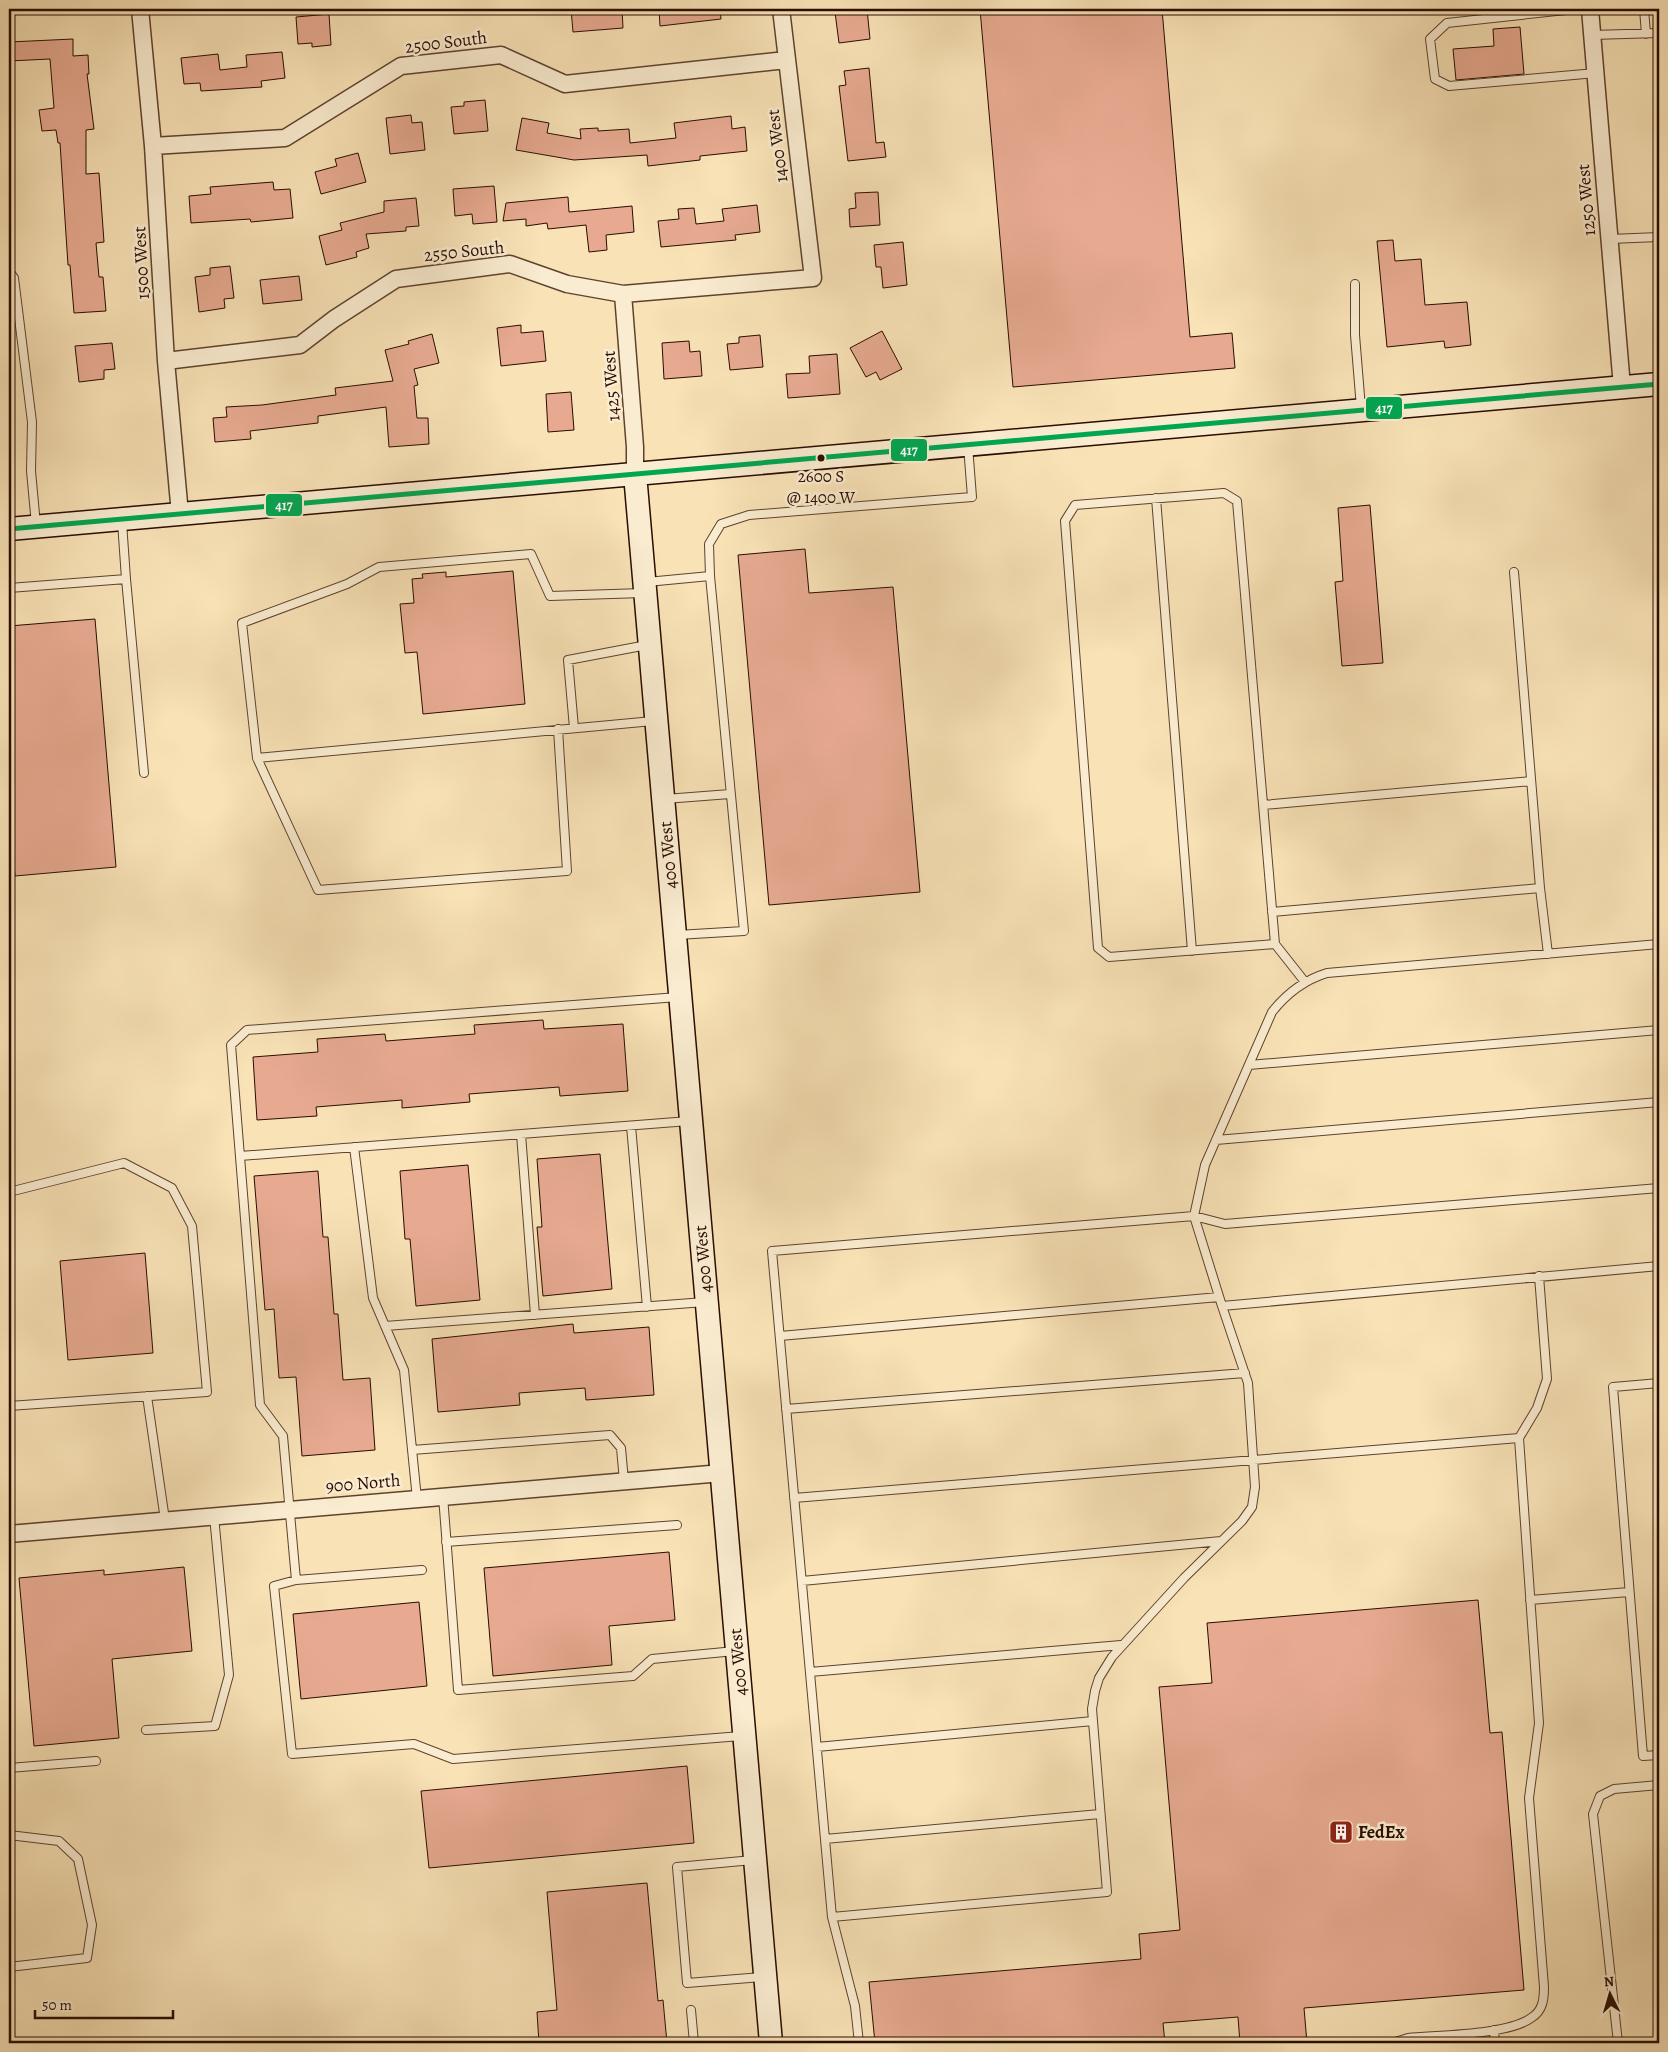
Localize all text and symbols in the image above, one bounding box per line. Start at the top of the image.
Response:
street label: 2500 South [404,25,489,59]
street label: 1400 West [761,108,793,184]
street label: 1250 West [1571,163,1601,237]
street label: 1500 West [127,226,155,300]
street label: 2550 South [423,235,506,267]
street label: 1425 West [597,350,625,422]
line badge: 417 [1365,396,1403,420]
text: 417 [1375,399,1393,418]
line badge: 417 [890,438,928,462]
text: 417 [900,441,918,460]
marker: 2600 S @ 1400 W [816,453,826,463]
place label: 2600 S @ 1400 W [787,465,855,509]
line badge: 417 [265,493,303,517]
text: 417 [275,496,293,515]
street label: 400 West [653,820,683,890]
street label: 400 West [688,1224,718,1294]
street label: 900 North [325,1468,402,1498]
street label: 400 West [723,1627,753,1697]
building icon: FedEx [1328,1819,1354,1845]
place label: FedEx [1358,1820,1404,1844]
north arrow [1586,1970,1636,2020]
text: N [1603,1972,1615,1991]
scale bar [35,1987,172,2019]
text: 50 m [42,1995,72,2015]

